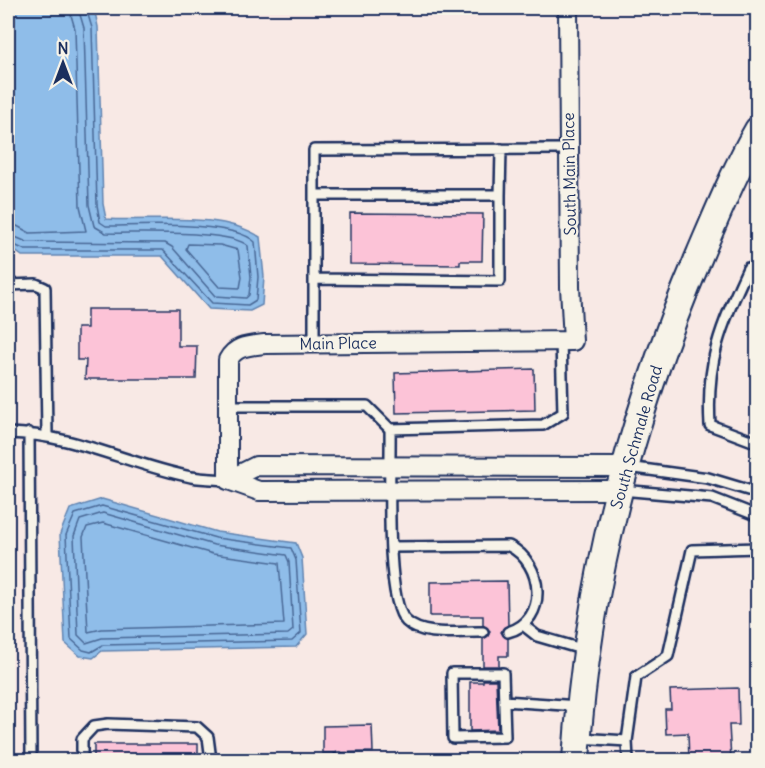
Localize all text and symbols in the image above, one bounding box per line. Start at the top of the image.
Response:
north arrow [33,33,93,93]
text: N [57,38,69,58]
street label: South Main Place [558,112,580,236]
street label: Main Place [299,332,377,354]
street label: South Schmale Road [606,363,666,511]

